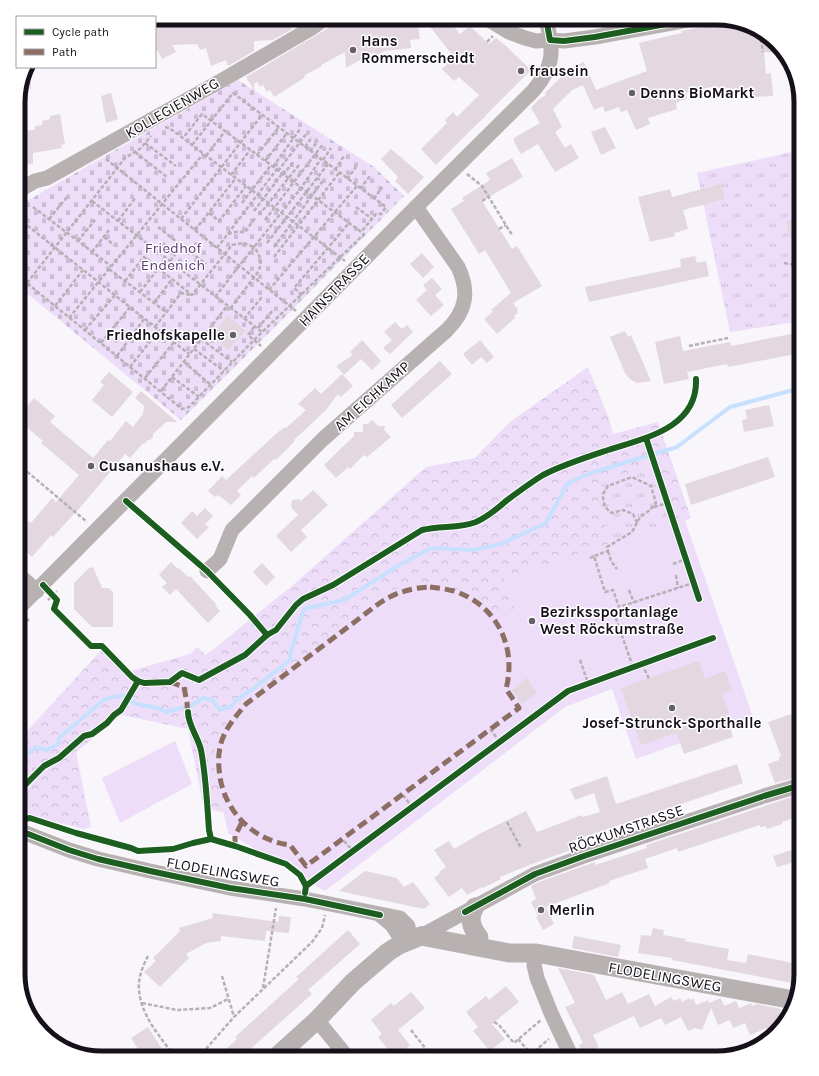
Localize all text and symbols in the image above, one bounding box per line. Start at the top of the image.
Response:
legend [16,16,156,68]
text: Cycle path [52,25,109,39]
place label: Hans Rommerscheidt [361,32,475,67]
text: Path [52,45,77,59]
marker: Hans Rommerscheidt [348,45,358,55]
place label: frausein [529,62,589,80]
marker: frausein [516,66,526,76]
street label: KOLLEGIENWEG [122,74,222,142]
place label: Denns BioMarkt [640,84,754,102]
marker: Denns BioMarkt [627,88,637,98]
park label: Friedhof Endenich [141,239,205,274]
street label: HAINSTRASSE [295,250,373,330]
place label: Friedhofskapelle [106,326,225,344]
marker: Friedhofskapelle [228,330,238,340]
street label: AM EICHKAMP [330,357,414,435]
place label: Cusanushaus e.V. [99,457,224,475]
marker: Cusanushaus e.V. [86,461,96,471]
place label: Bezirkssportanlage West Röckumstraße [540,603,684,638]
marker: Bezirkssportanlage West Röckumstraße [527,616,537,626]
marker: Josef-Strunck-Sporthalle [667,703,677,713]
place label: Josef-Strunck-Sporthalle [583,714,761,732]
street label: RÖCKUMSTRASSE [566,801,686,857]
street label: FLODELINGSWEG [165,853,281,891]
place label: Merlin [549,901,595,919]
marker: Merlin [536,905,546,915]
street label: FLODELINGSWEG [607,958,723,996]

